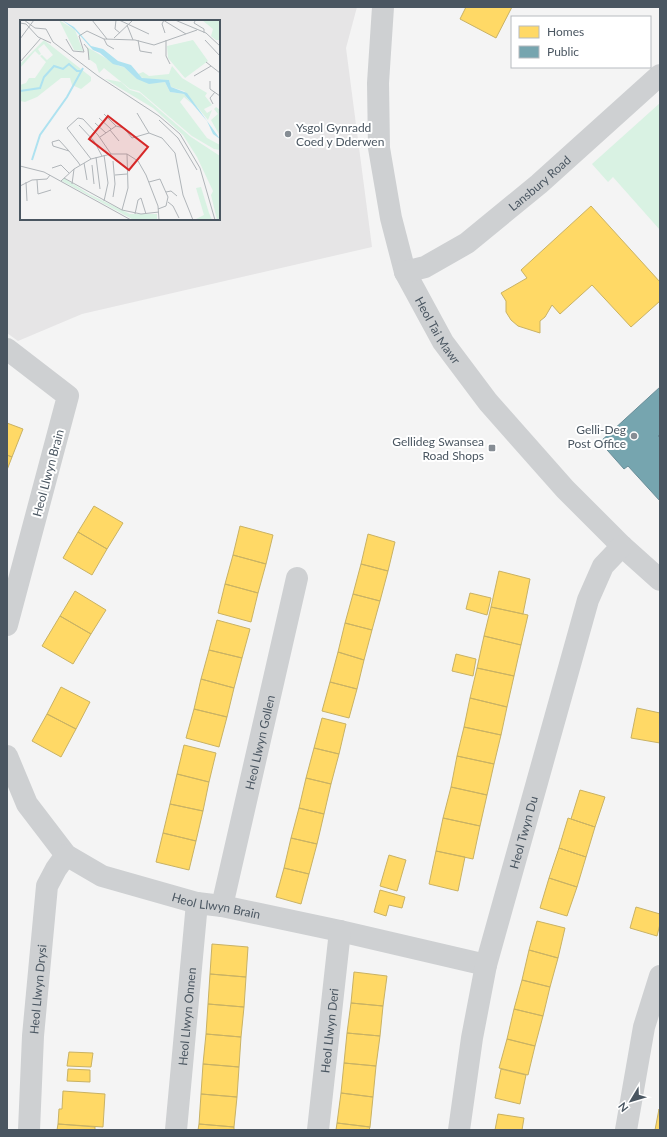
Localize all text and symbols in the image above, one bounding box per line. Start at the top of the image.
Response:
legend [511,16,651,68]
inset map [20,20,220,220]
text: Homes [547,24,584,39]
text: Public [547,44,579,59]
place label: Ysgol Gynradd Coed y Dderwen [296,120,384,149]
marker: Ysgol Gynradd Coed y Dderwen [283,129,293,139]
street label: Lansbury Road [505,152,573,214]
street label: Heol Tai Mawr [412,294,465,367]
place label: Gelli-Deg Post Office [568,422,626,451]
street label: Heol Llwyn Brain [29,428,67,518]
marker: Gelli-Deg Post Office [629,431,639,441]
place label: Gellideg Swansea Road Shops [392,434,484,463]
marker: Gellideg Swansea Road Shops [487,443,497,453]
street label: Heol Llwyn Gollen [241,693,278,791]
street label: Heol Twyn Du [506,794,540,870]
street label: Heol Llwyn Brain [170,889,262,921]
street label: Heol Llwyn Drysi [26,944,49,1035]
street label: Heol Llwyn Onnen [174,967,199,1066]
street label: Heol Llwyn Deri [317,987,341,1074]
north arrow [611,1081,651,1121]
text: N [615,1100,630,1115]

